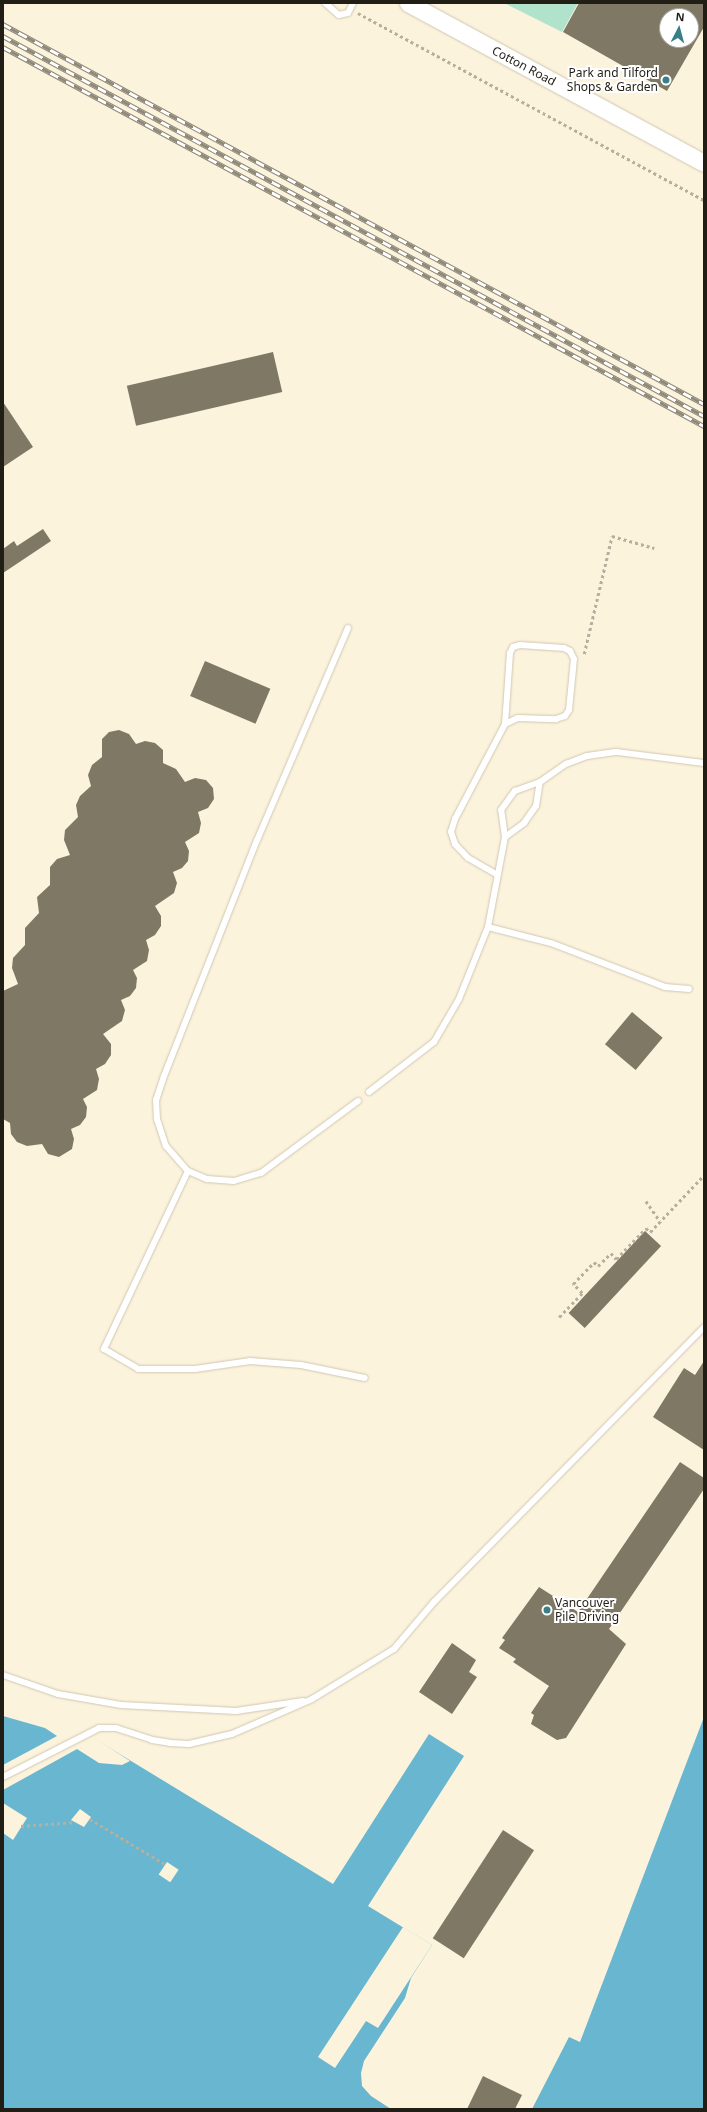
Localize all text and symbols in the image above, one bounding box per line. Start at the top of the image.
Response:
north arrow [659,8,699,48]
text: N [675,9,685,24]
street label: Cotton Road [490,43,558,89]
place label: Park and Tilford Shops & Garden [567,66,658,94]
marker: Park and Tilford Shops & Garden [661,75,671,85]
place label: Vancouver Pile Driving [555,1596,619,1624]
marker: Vancouver Pile Driving [542,1605,552,1615]

